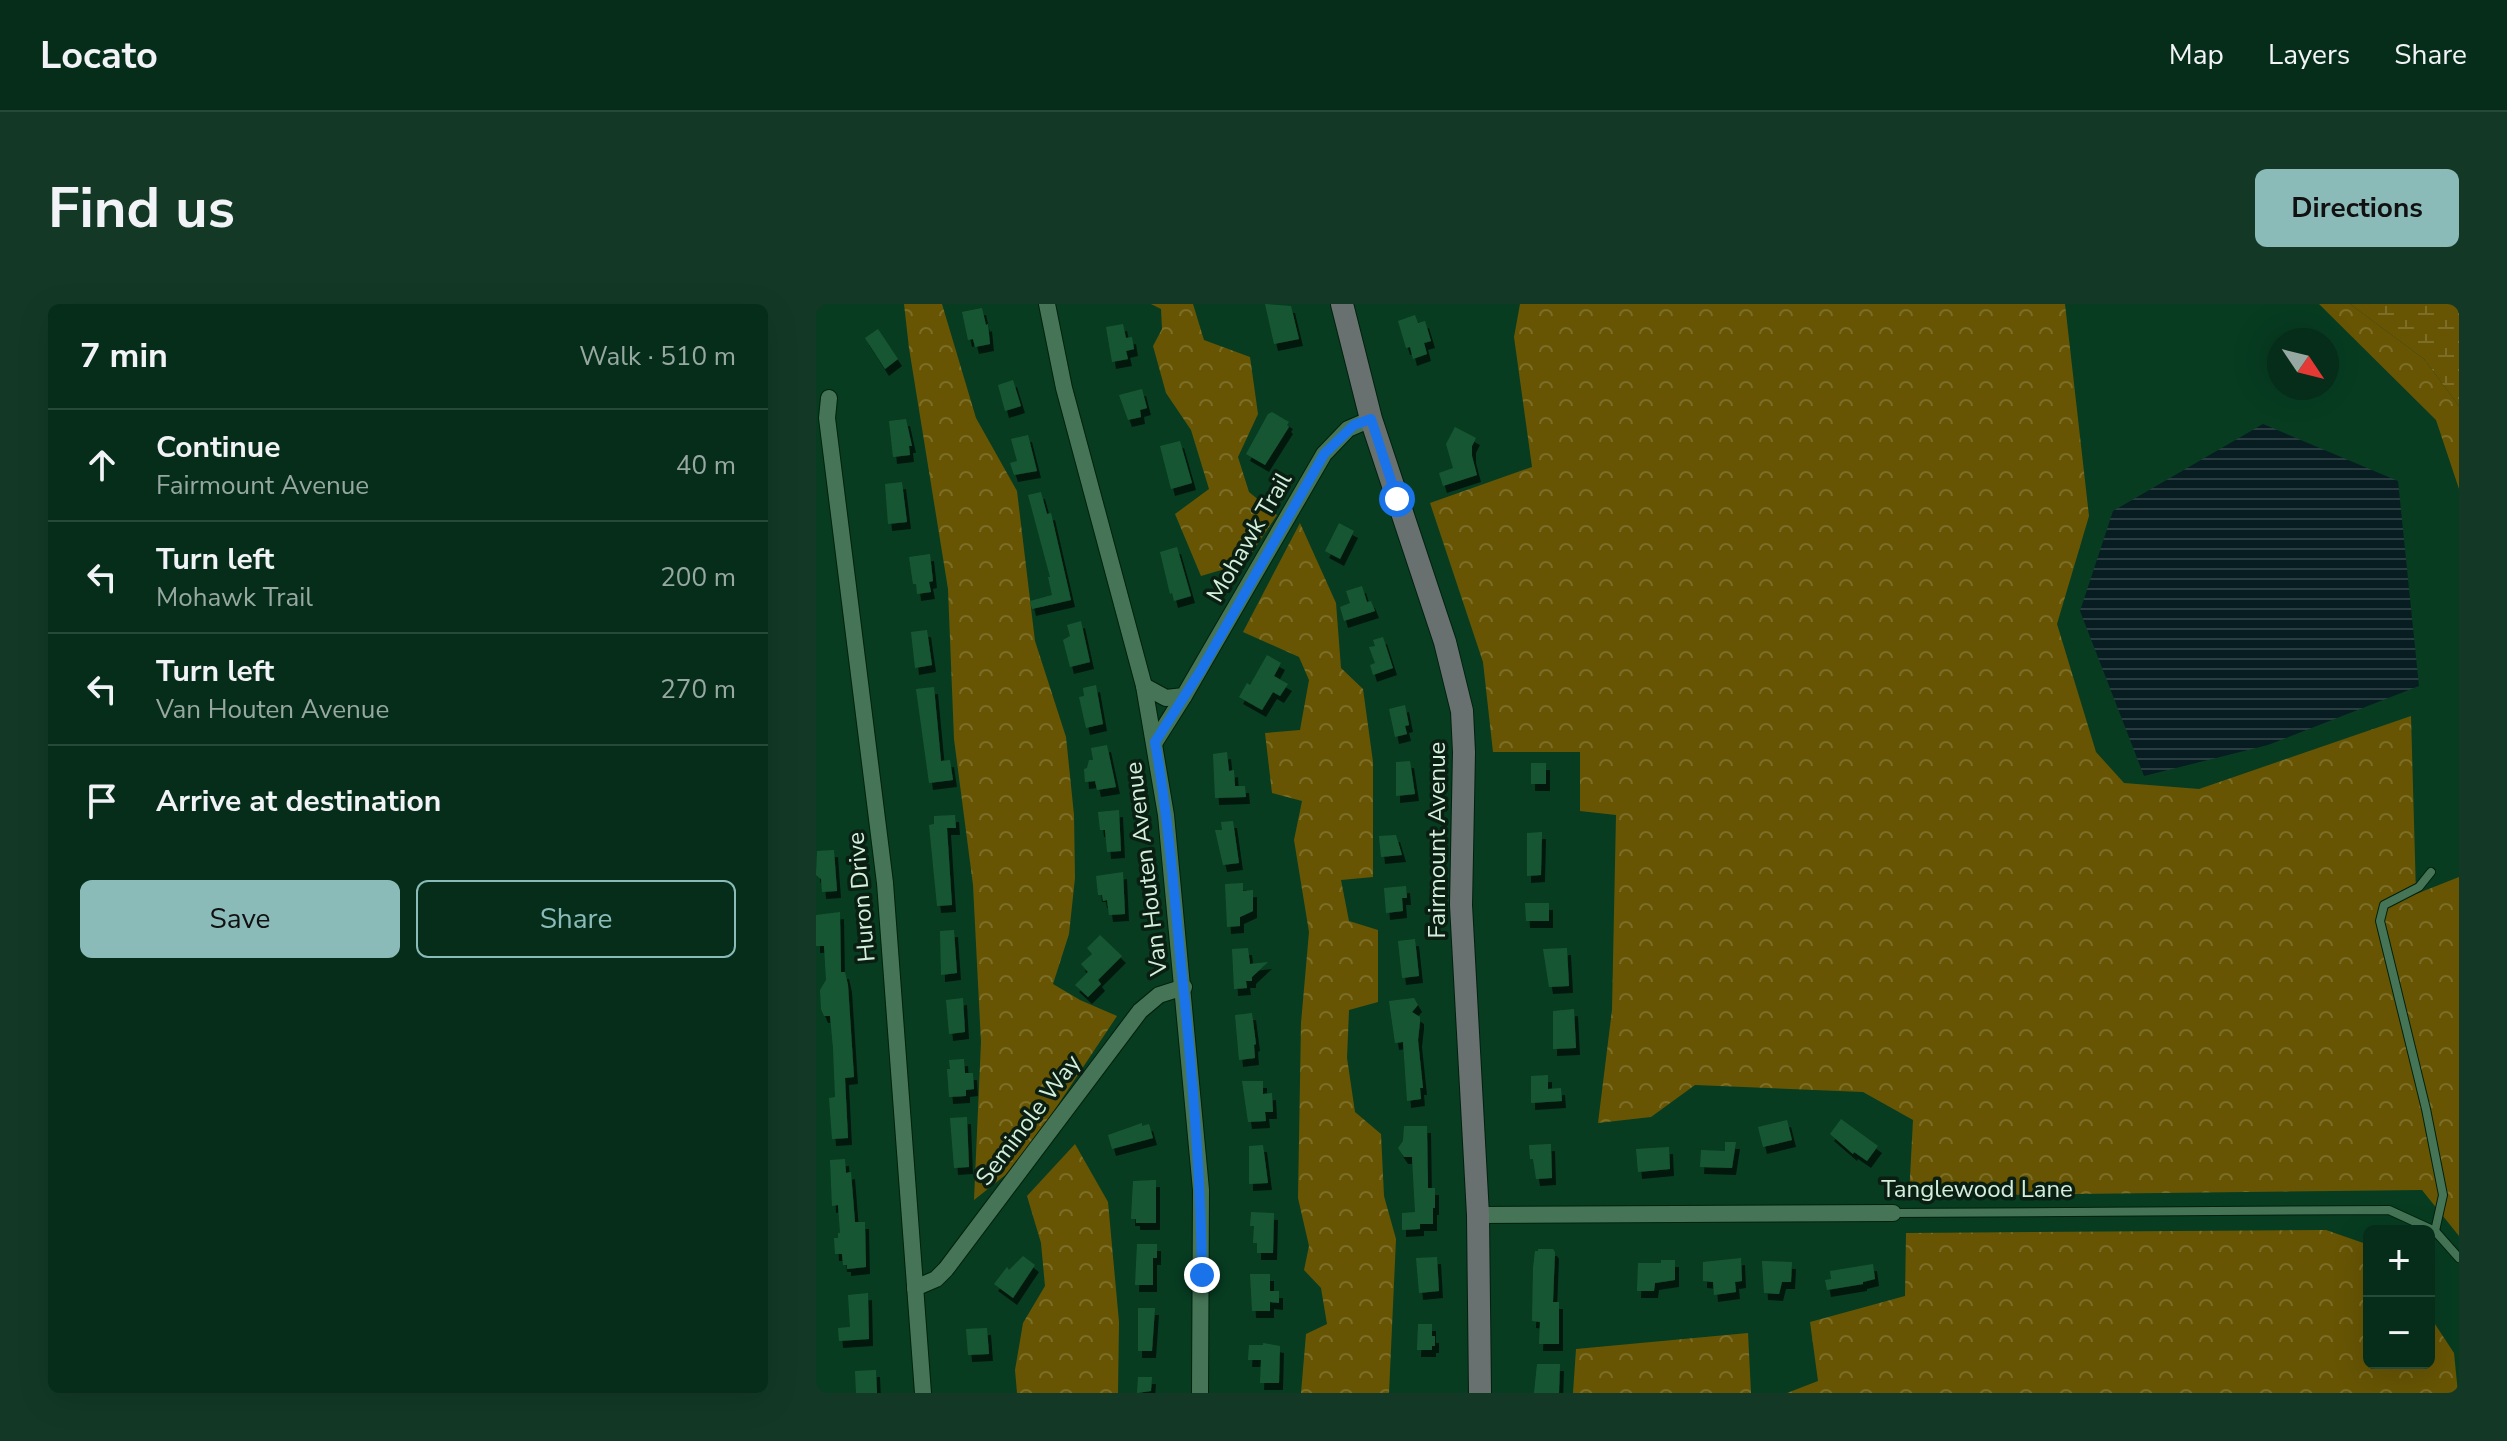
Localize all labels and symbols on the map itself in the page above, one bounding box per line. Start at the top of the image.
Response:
north arrow [2267,328,2339,400]
street label: Mohawk Trail [1199,466,1299,608]
route start [1379,481,1415,517]
street label: Fairmount Avenue [1421,742,1453,938]
street label: Van Houten Avenue [1117,760,1175,979]
street label: Huron Drive [839,831,883,963]
street label: Seminole Way [968,1047,1088,1192]
street label: Tanglewood Lane [1881,1173,2073,1205]
route end [1184,1257,1220,1293]

